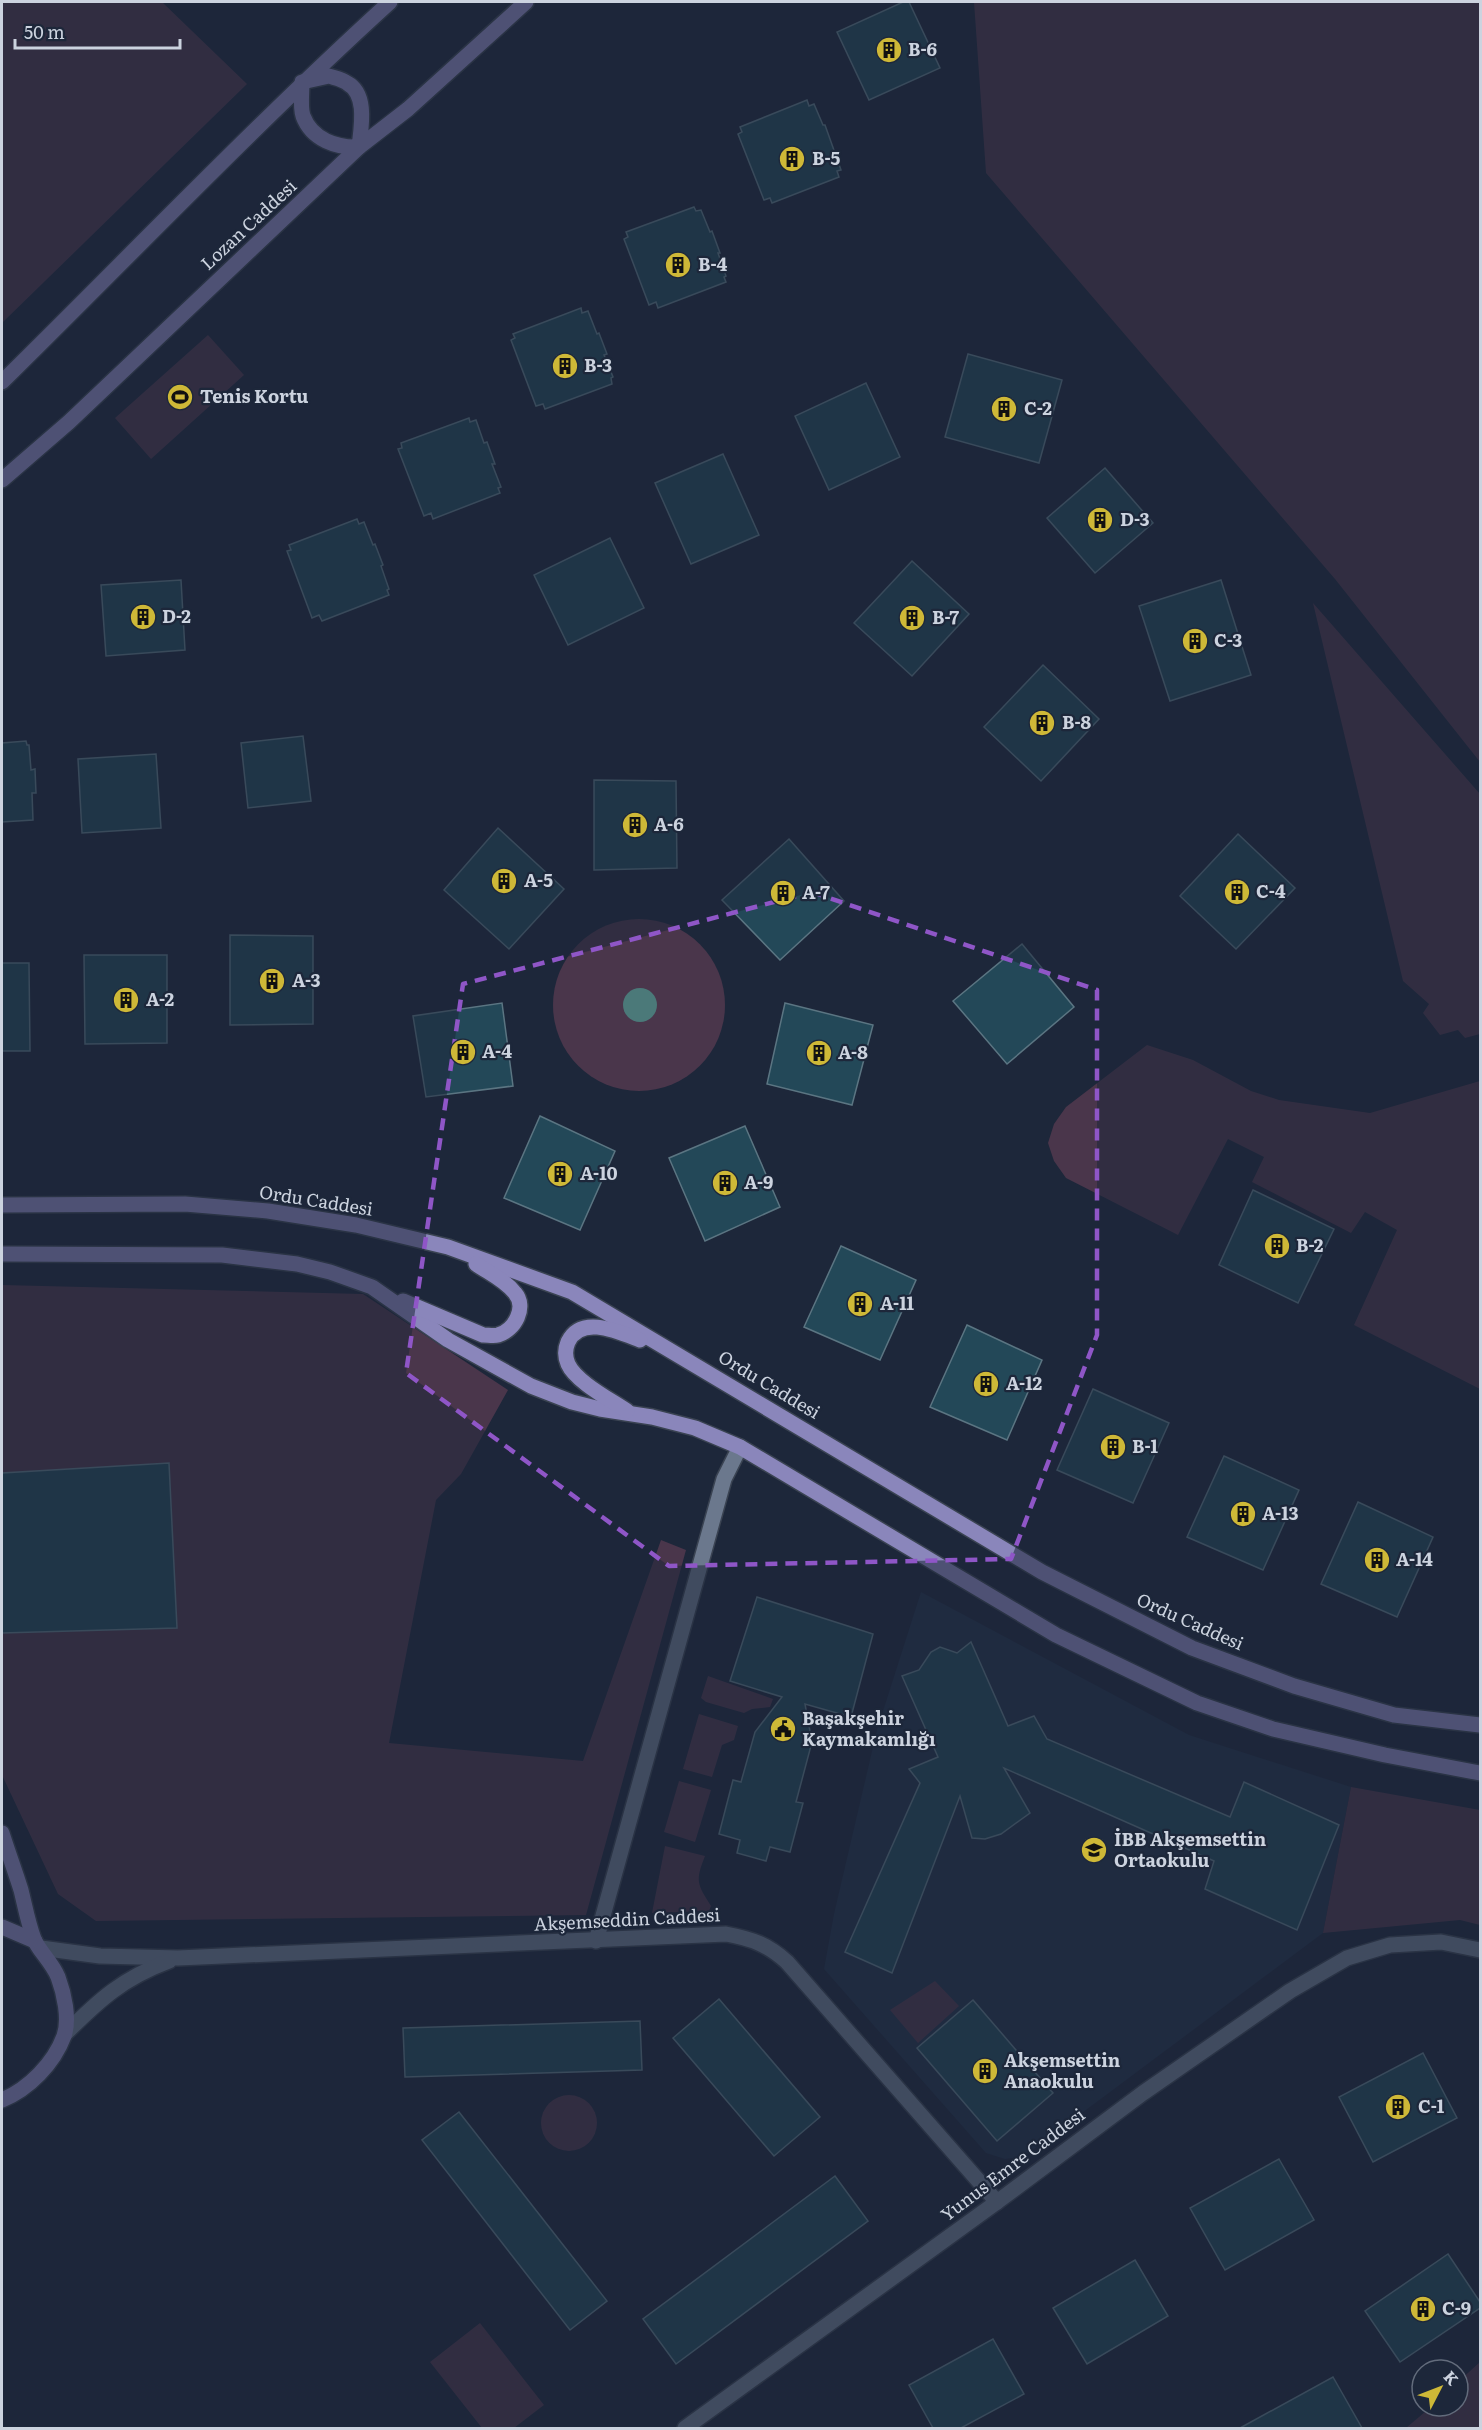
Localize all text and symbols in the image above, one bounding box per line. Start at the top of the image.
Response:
scale bar [15,12,180,50]
text: 50 m [24,18,65,45]
building icon: B-6 [874,35,904,65]
place label: B-6 [908,35,937,62]
building icon: B-5 [777,144,807,174]
place label: B-5 [812,144,841,171]
street label: Lozan Caddesi [194,172,302,276]
building icon: B-4 [663,250,693,280]
place label: B-4 [698,250,728,277]
building icon: B-3 [550,351,580,381]
place label: B-3 [584,351,612,378]
sports icon: Tenis Kortu [165,382,195,412]
place label: Tenis Kortu [200,382,309,409]
building icon: C-2 [989,394,1019,424]
place label: C-2 [1024,394,1052,421]
building icon: D-3 [1085,505,1115,535]
place label: D-3 [1120,505,1150,532]
building icon: D-2 [128,602,158,632]
place label: D-2 [162,602,191,629]
building icon: B-7 [897,603,927,633]
place label: B-7 [932,603,959,630]
building icon: C-3 [1180,626,1210,656]
place label: C-3 [1214,626,1242,653]
building icon: B-8 [1027,708,1057,738]
place label: B-8 [1062,708,1092,735]
building icon: A-6 [620,810,650,840]
place label: A-6 [654,810,684,837]
building icon: A-5 [489,866,519,896]
place label: A-5 [524,866,553,893]
building icon: C-4 [1222,877,1252,907]
place label: C-4 [1256,877,1286,904]
building icon: A-7 [768,878,798,908]
place label: A-7 [802,878,830,905]
building icon: A-3 [257,966,287,996]
place label: A-3 [292,966,321,993]
building icon: A-2 [111,985,141,1015]
place label: A-2 [146,985,174,1012]
building icon: A-4 [448,1037,478,1067]
place label: A-4 [482,1037,512,1064]
building icon: A-8 [804,1038,834,1068]
place label: A-8 [838,1038,868,1065]
building icon: A-10 [545,1159,575,1189]
place label: A-10 [580,1159,618,1186]
building icon: A-9 [710,1168,740,1198]
place label: A-9 [744,1168,773,1195]
street label: Ordu Caddesi [258,1177,375,1222]
building icon: B-2 [1262,1231,1292,1261]
place label: B-2 [1296,1231,1324,1258]
building icon: A-11 [845,1289,875,1319]
place label: A-11 [880,1289,915,1316]
street label: Ordu Caddesi [714,1343,826,1425]
building icon: A-12 [971,1369,1001,1399]
place label: A-12 [1006,1369,1043,1396]
building icon: B-1 [1098,1432,1128,1462]
place label: B-1 [1132,1432,1159,1459]
building icon: A-13 [1228,1499,1258,1529]
place label: A-13 [1262,1499,1299,1526]
building icon: A-14 [1362,1545,1392,1575]
place label: A-14 [1396,1545,1433,1572]
street label: Ordu Caddesi [1133,1585,1248,1656]
place label: Başakşehir Kaymakamlığı [802,1704,936,1752]
public building icon: Başakşehir Kaymakamlığı [768,1714,798,1744]
place label: İBB Akşemsettin Ortaokulu [1114,1825,1267,1873]
school or university icon: İBB Akşemsettin Ortaokulu [1079,1835,1109,1865]
street label: Akşemseddin Caddesi [533,1900,721,1937]
place label: Akşemsettin Anaokulu [1004,2046,1121,2094]
building icon: Akşemsettin Anaokulu [970,2056,1000,2086]
building icon: C-1 [1383,2092,1413,2122]
place label: C-1 [1418,2092,1445,2119]
street label: Yunus Emre Caddesi [934,2101,1090,2227]
building icon: C-9 [1408,2294,1438,2324]
place label: C-9 [1442,2294,1471,2321]
north arrow [1410,2358,1470,2418]
text: K [1439,2365,1465,2390]

